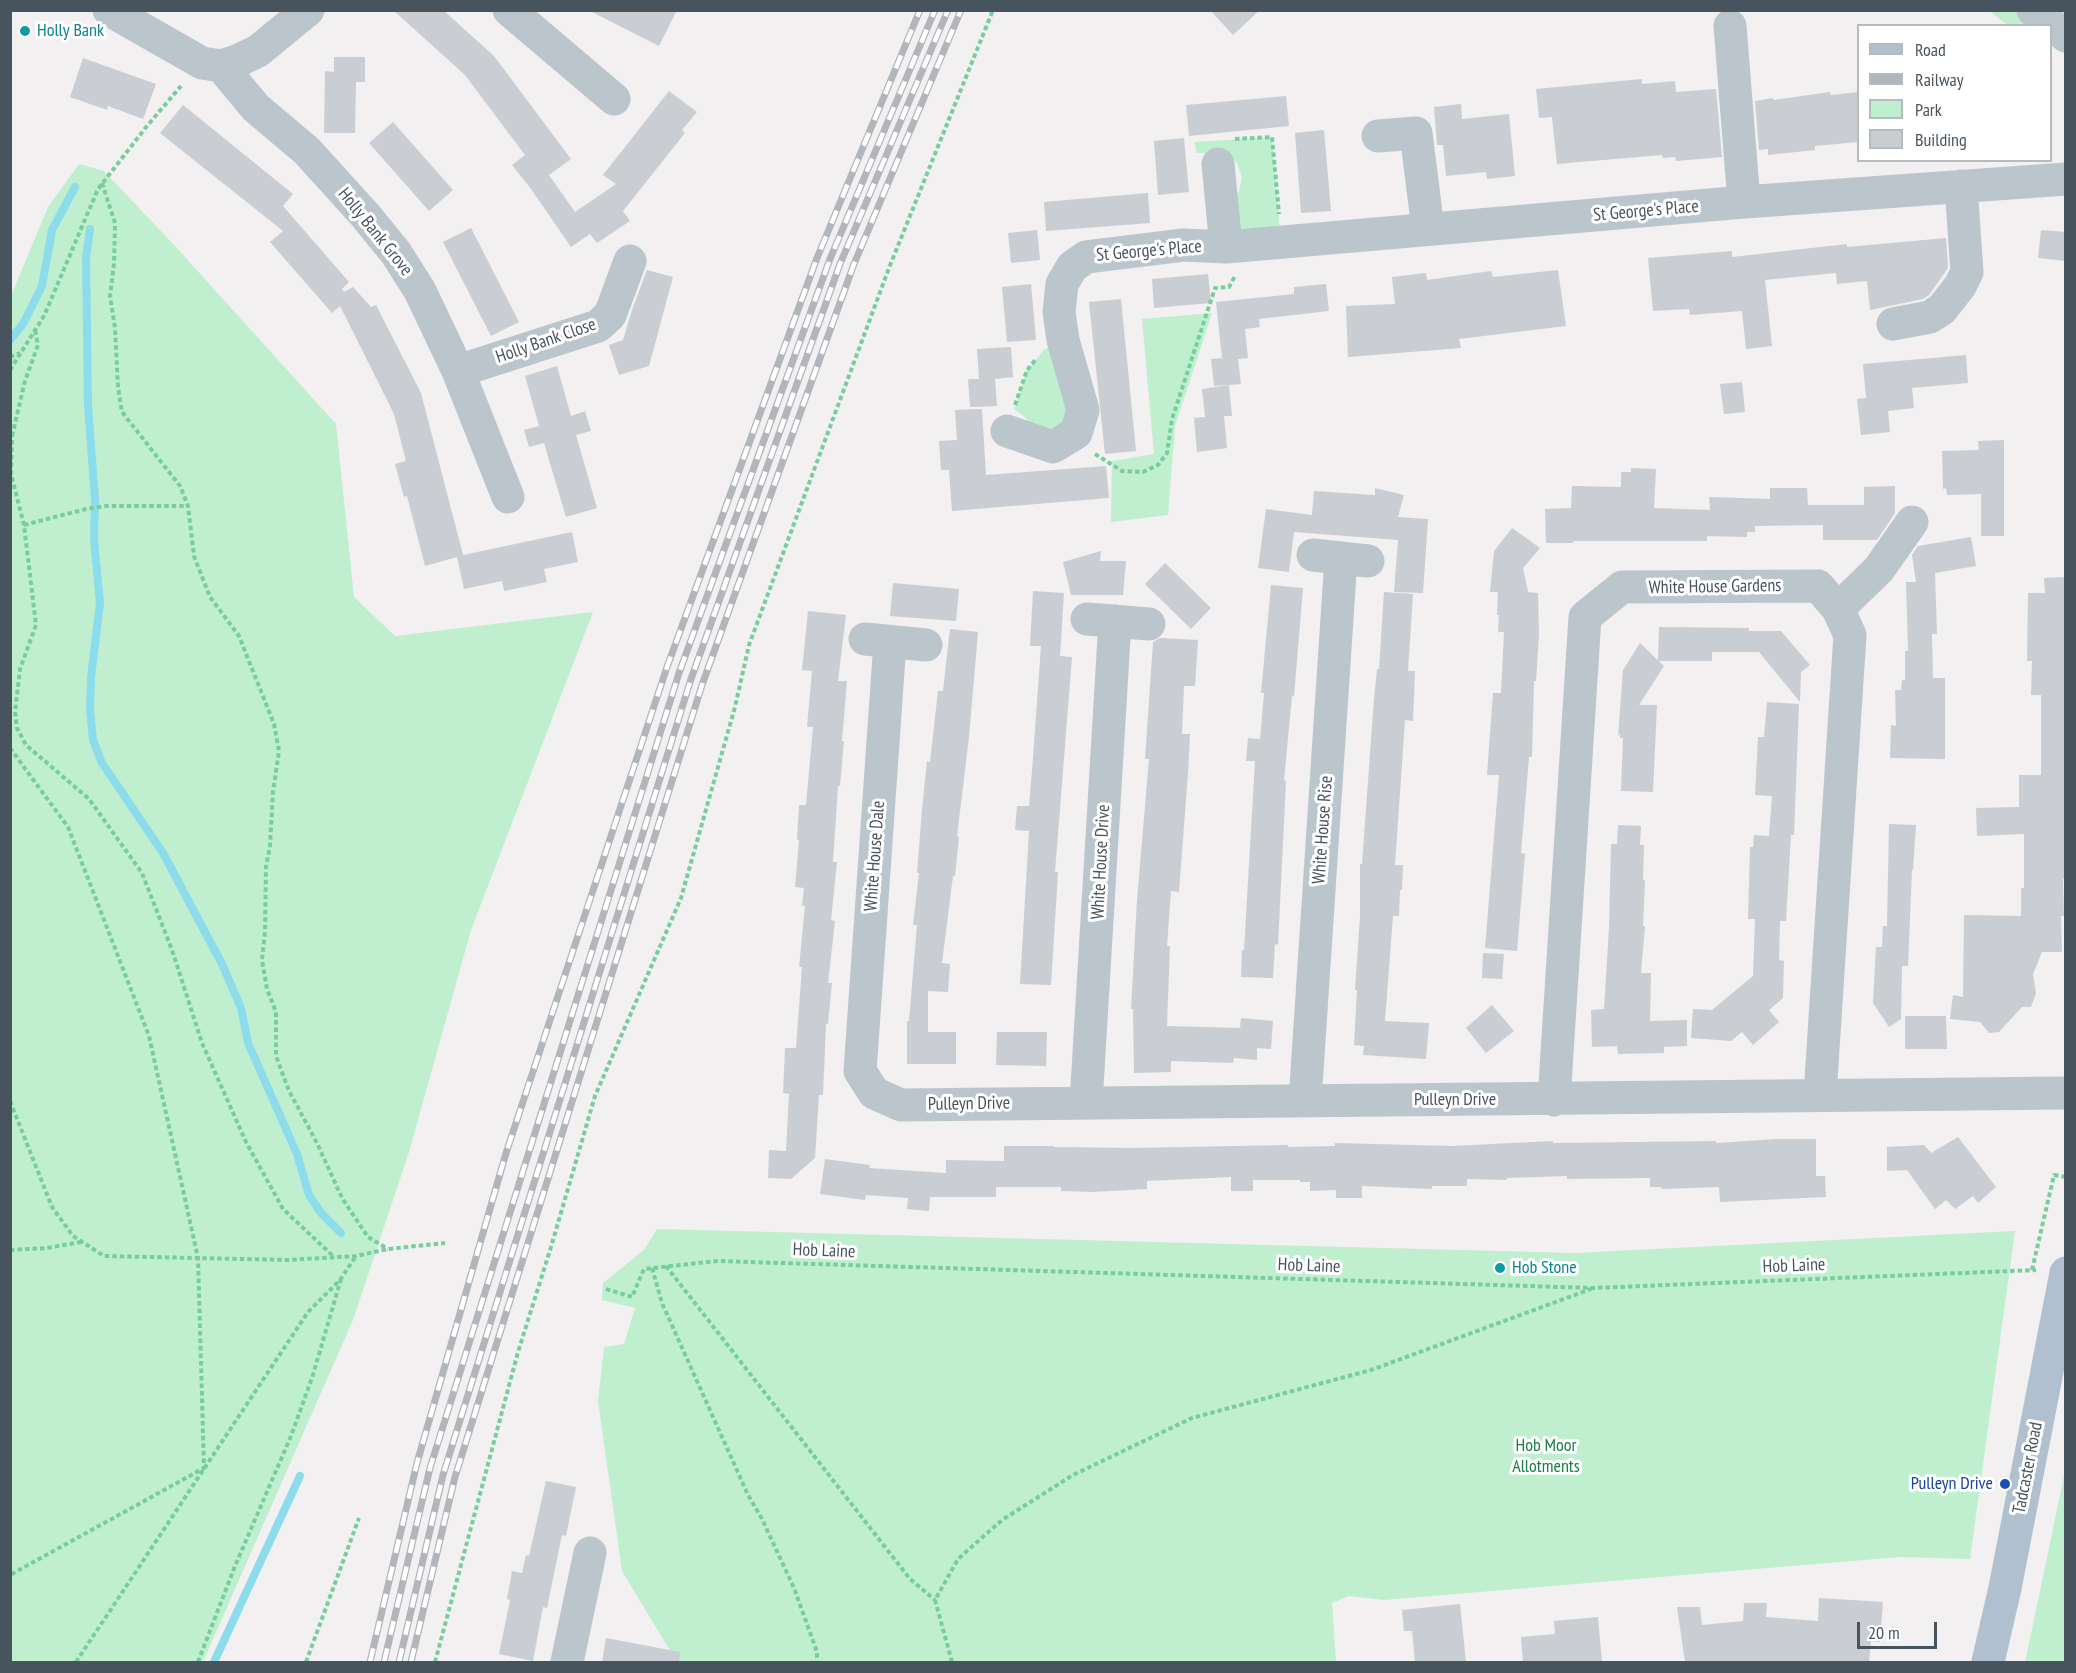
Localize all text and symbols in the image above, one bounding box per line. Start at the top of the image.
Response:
place label: Holly Bank [37,20,104,42]
marker: Holly Bank [18,24,32,38]
legend [1857,24,2052,162]
text: Road [1915,38,1946,61]
text: Railway [1915,68,1964,91]
text: Park [1915,98,1942,121]
text: Building [1915,128,1967,151]
street label: Holly Bank Grove [333,184,417,280]
street label: St George's Place [1592,196,1700,226]
street label: St George's Place [1095,236,1203,266]
street label: Holly Bank Close [493,314,599,368]
street label: White House Gardens [1648,575,1782,599]
street label: White House Rise [1308,775,1338,885]
street label: White House Dale [860,800,890,912]
street label: White House Drive [1087,804,1115,920]
street label: Pulleyn Drive [1414,1089,1496,1111]
street label: Pulleyn Drive [928,1092,1010,1116]
street label: Hob Laine [792,1239,856,1263]
street label: Hob Laine [1277,1254,1341,1278]
street label: Hob Laine [1762,1254,1826,1278]
place label: Hob Stone [1512,1257,1577,1279]
marker: Hob Stone [1493,1261,1507,1275]
street label: Tadcaster Road [2009,1420,2047,1516]
park label: Hob Moor Allotments [1512,1435,1580,1478]
place label: Pulleyn Drive [1911,1473,1993,1495]
marker: Pulleyn Drive [1998,1477,2012,1491]
scale bar [1860,1610,1940,1648]
text: 20 m [1868,1621,1900,1644]

